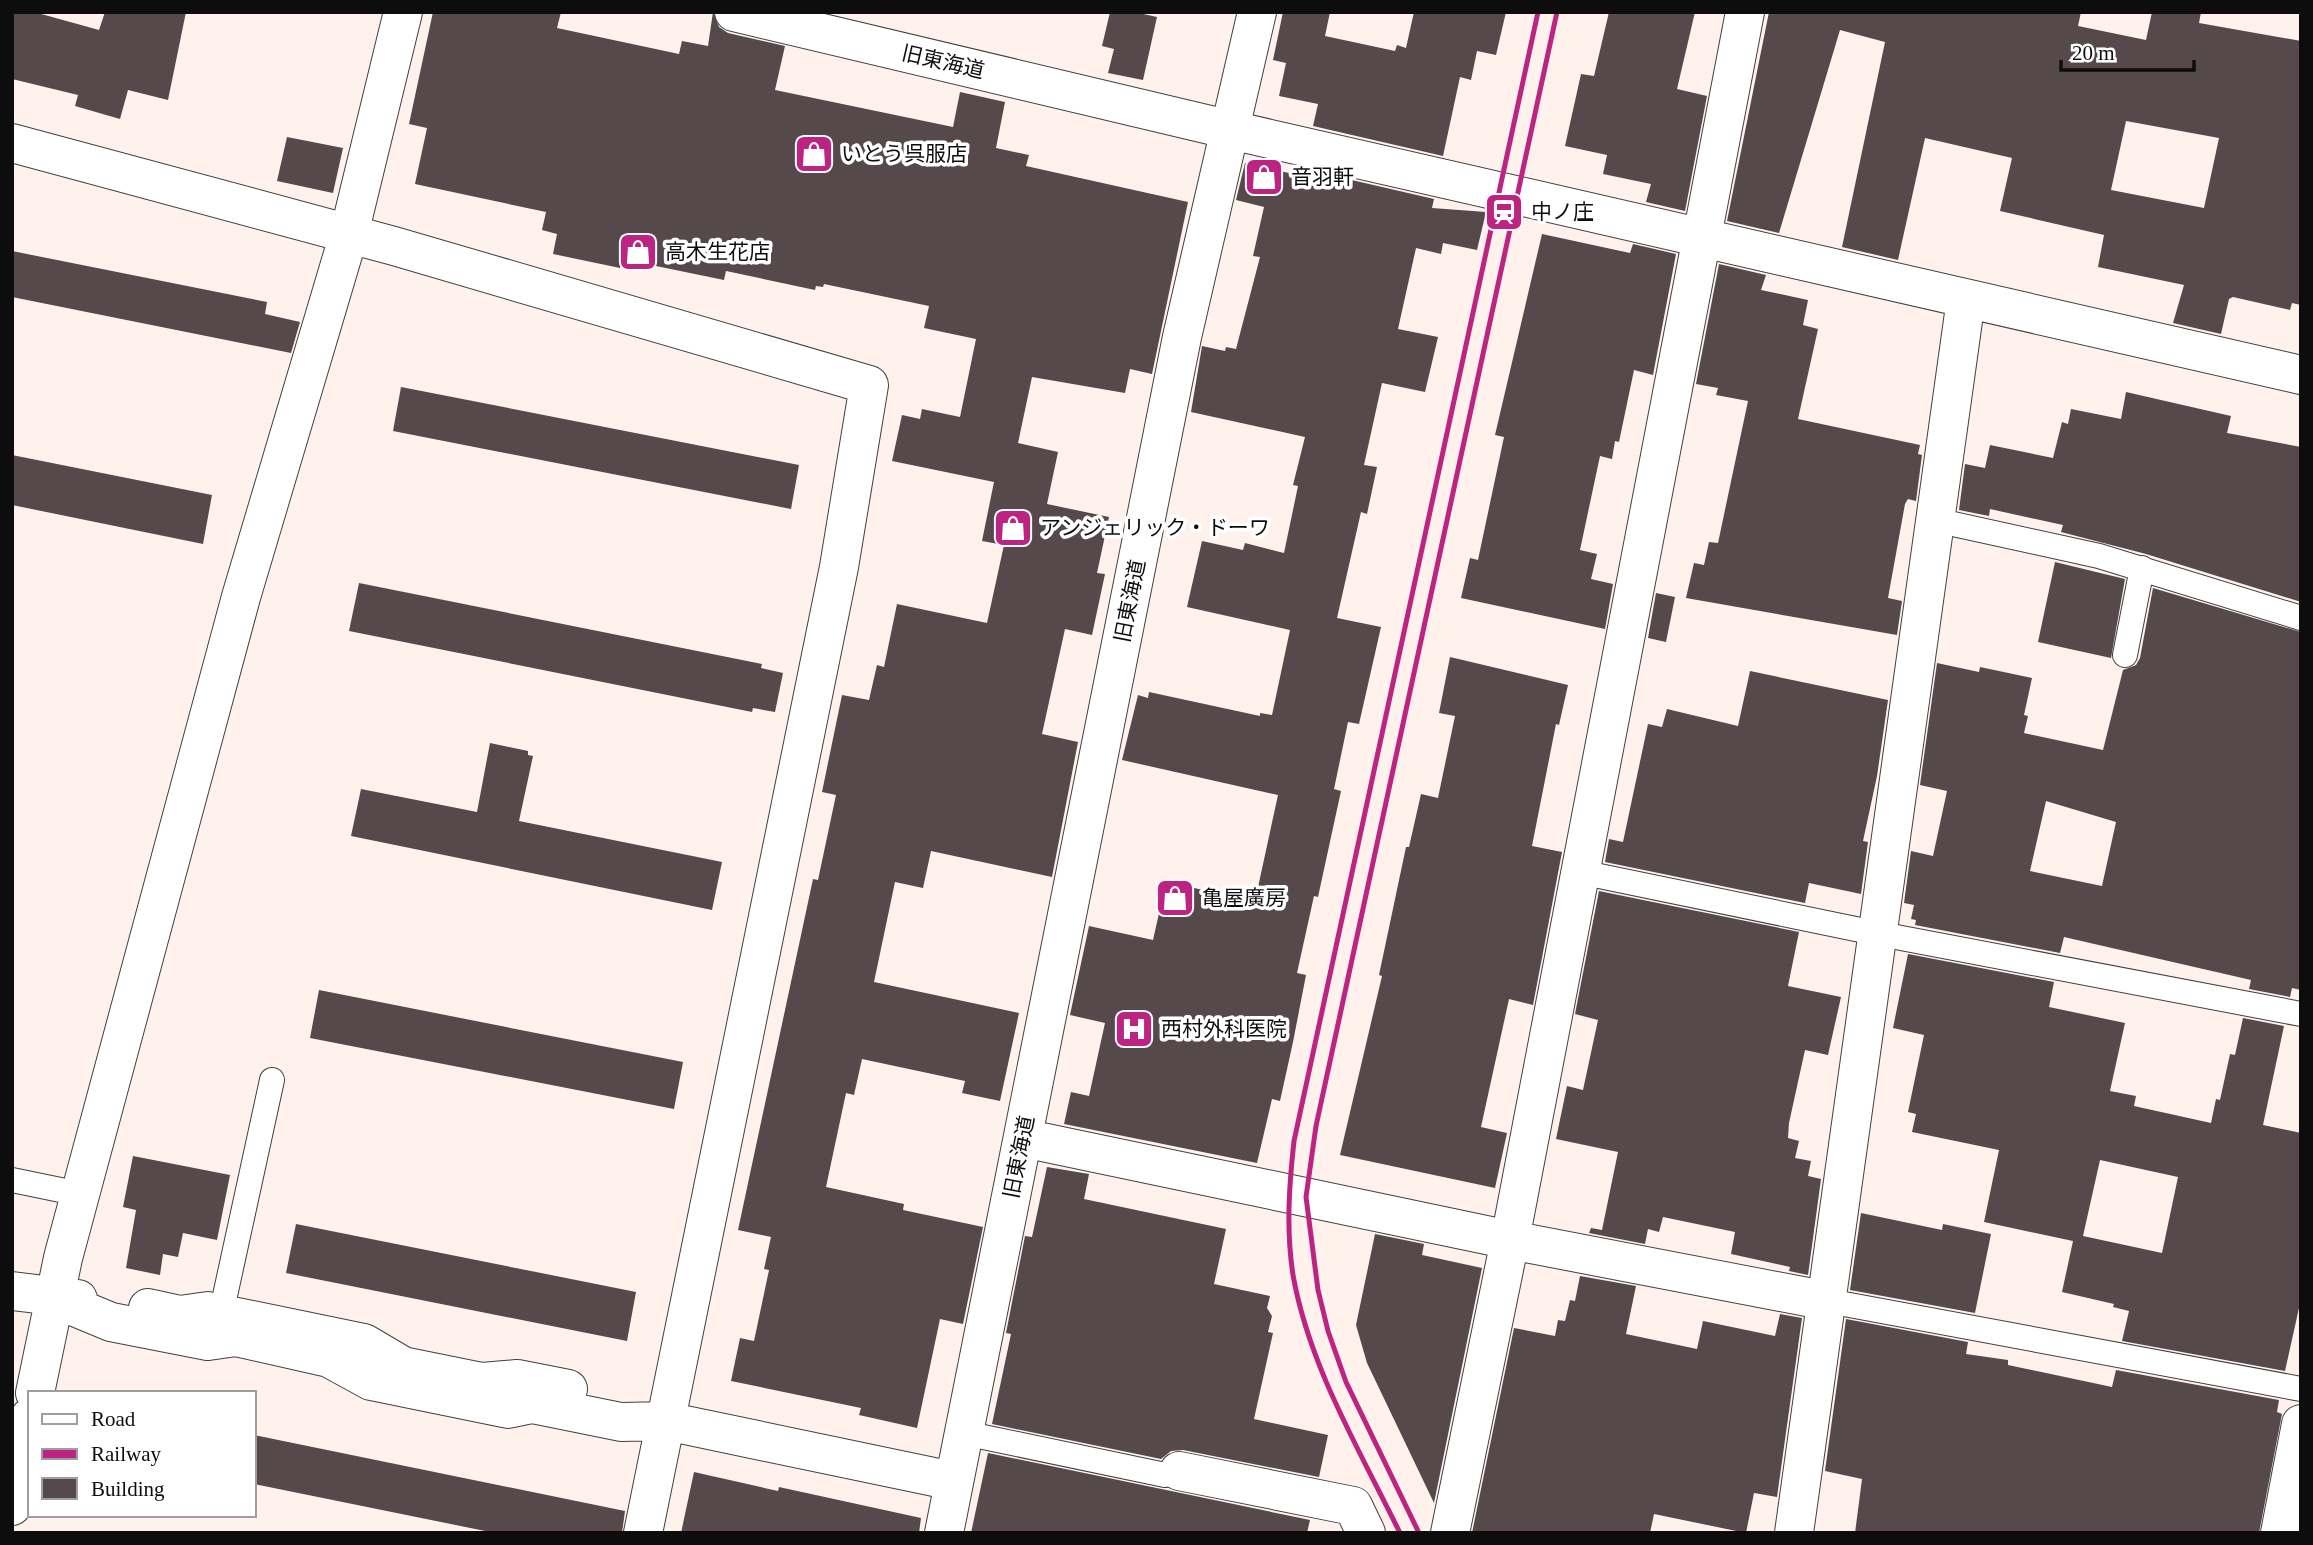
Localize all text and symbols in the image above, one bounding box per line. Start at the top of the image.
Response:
scale bar [2061,28,2194,72]
street label: 旧東海道 [899,41,987,83]
text: 20 m [2072,41,2115,65]
shop icon: いとう呉服店 [793,133,835,175]
place label: いとう呉服店 [841,142,967,166]
shop icon: 音羽軒 [1243,156,1285,198]
place label: 音羽軒 [1291,165,1354,189]
station icon: 中ノ庄 [1483,191,1525,233]
place label: 中ノ庄 [1531,200,1594,224]
shop icon: 高木生花店 [617,231,659,273]
place label: 高木生花店 [665,240,770,264]
shop icon: アンジェリック・ドーワ [992,507,1034,549]
place label: アンジェリック・ドーワ [1040,516,1270,540]
street label: 旧東海道 [1110,557,1150,645]
shop icon: 亀屋廣房 [1154,877,1196,919]
place label: 亀屋廣房 [1202,886,1286,910]
hospital icon: 西村外科医院 [1113,1008,1155,1050]
place label: 西村外科医院 [1161,1017,1287,1041]
street label: 旧東海道 [999,1113,1039,1201]
legend [28,1391,256,1517]
text: Road [91,1407,136,1431]
text: Railway [91,1442,161,1466]
text: Building [91,1477,165,1501]

